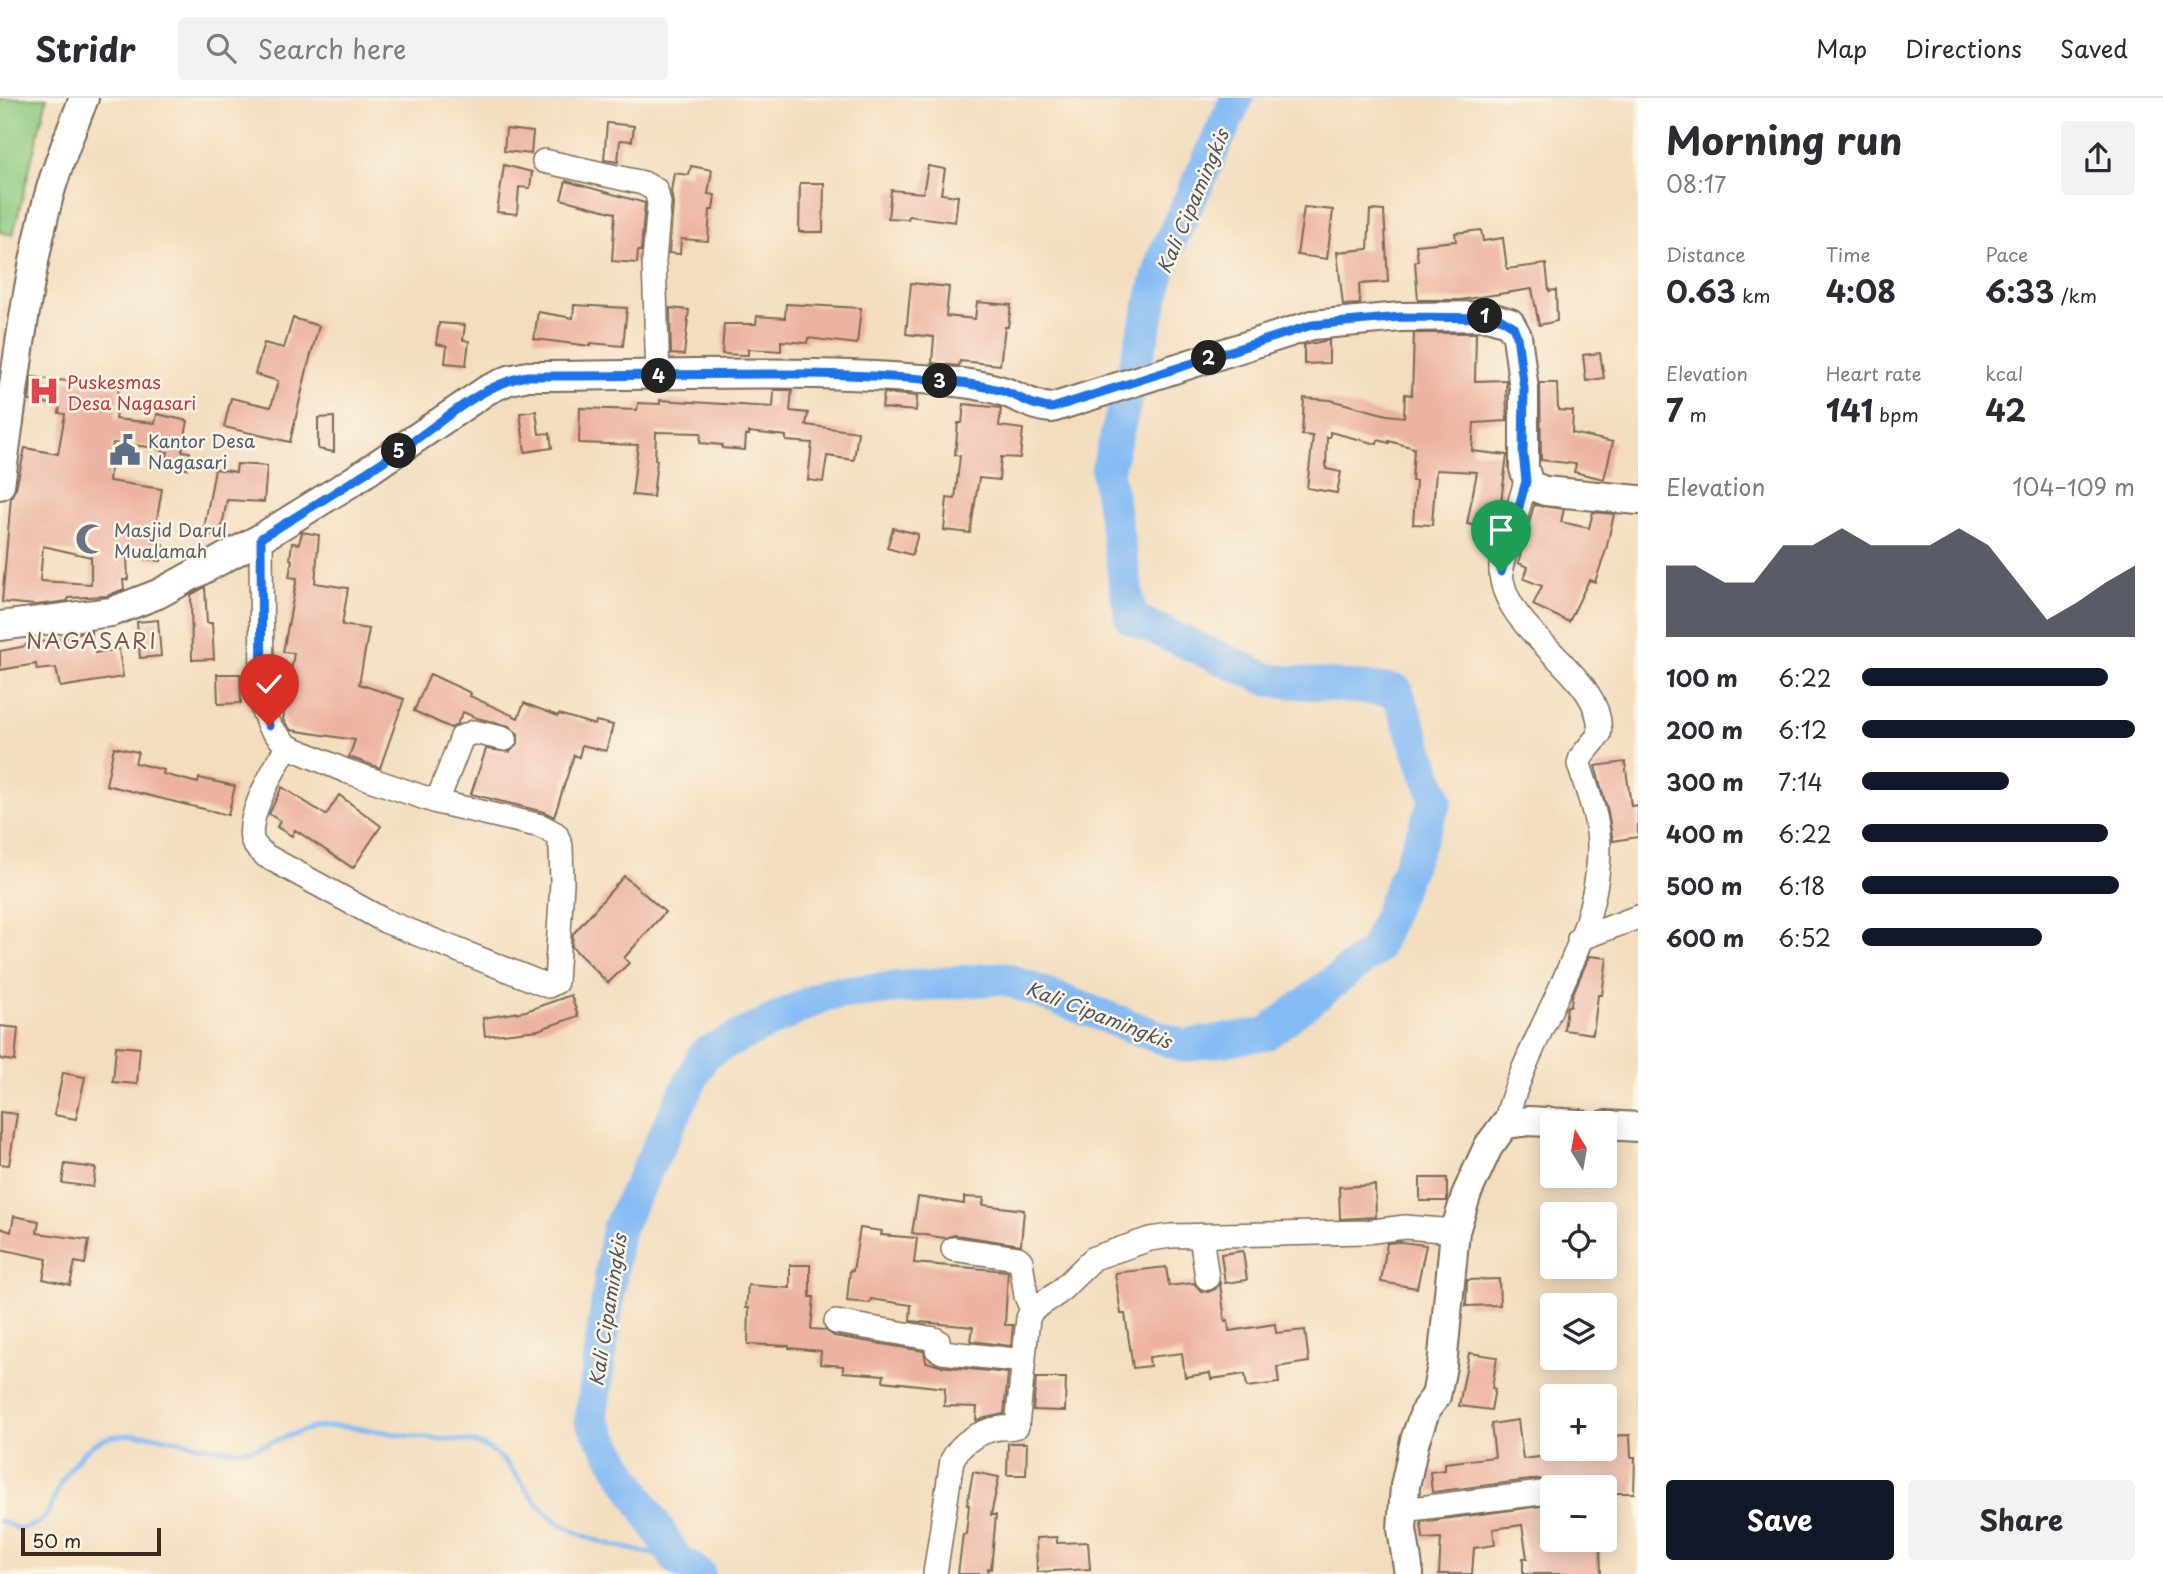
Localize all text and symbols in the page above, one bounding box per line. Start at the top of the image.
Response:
search box [178,17,668,80]
text: Stridr [35,23,136,73]
icon: search [202,29,240,67]
text: Search here [258,29,406,68]
text: Map [1816,30,1867,66]
text: Directions [1905,30,2022,66]
text: Saved [2060,30,2128,66]
text: Morning run [1666,111,1902,168]
button: share [2061,121,2135,195]
water label: Kali Cipamingkis [1149,123,1236,277]
text: 08:17 [1666,166,1726,201]
text: Distance [1666,240,1746,268]
text: Time [1826,240,1871,268]
text: Pace [1985,240,2028,268]
text: 0.63 [1666,268,1736,313]
text: 4:08 [1826,268,1896,313]
text: 6:33 [1985,268,2054,313]
text: km [1736,281,1771,309]
text: /km [2054,281,2097,309]
pin: 1 [1468,298,1502,333]
text: 1 [1480,301,1489,329]
pin: 2 [1192,341,1226,376]
text: 2 [1202,343,1215,371]
pin: 4 [642,358,676,394]
text: Elevation [1666,359,1748,387]
text: Heart rate [1826,359,1922,387]
text: kcal [1985,359,2023,387]
text: 4 [652,361,665,389]
pin: 3 [922,364,958,398]
text: 3 [933,366,946,394]
place label: Puskesmas Desa Nagasari [67,368,196,416]
hospital icon: Puskesmas Desa Nagasari [27,374,61,408]
text: 7 [1666,387,1683,432]
text: 141 [1826,387,1873,432]
text: 42 [1985,387,2026,432]
text: m [1683,400,1707,428]
text: bpm [1873,400,1919,428]
place label: Kantor Desa Nagasari [148,427,256,475]
public building icon: Kantor Desa Nagasari [108,433,142,467]
pin: 5 [382,434,416,468]
text: 5 [392,436,405,464]
text: Elevation [1666,469,1765,504]
text: 104–109 m [2012,469,2135,504]
pin [1471,500,1531,572]
icon: arrive [1482,511,1520,549]
place label: Masjid Darul Mualamah [114,516,227,564]
mosque icon: Masjid Darul Mualamah [74,522,108,556]
district label: NAGASARI [26,624,158,656]
pin [239,654,299,726]
text: 100 m [1666,660,1738,695]
text: 6:22 [1778,660,1832,695]
icon: check [250,665,288,703]
text: 200 m [1666,712,1743,747]
text: 6:12 [1778,712,1827,747]
text: 300 m [1666,764,1744,799]
text: 7:14 [1778,764,1823,799]
text: 400 m [1666,816,1744,851]
text: 6:22 [1778,816,1832,851]
text: 500 m [1666,868,1743,903]
text: 6:18 [1778,868,1825,903]
text: 600 m [1666,920,1744,955]
text: 6:52 [1778,920,1831,955]
water label: Kali Cipamingkis [1022,973,1178,1055]
north arrow [1540,1111,1617,1188]
map controls [1540,1111,1617,1552]
button: locate [1540,1202,1617,1279]
water label: Kali Cipamingkis [581,1230,633,1388]
button: layers [1540,1293,1617,1370]
button: + [1540,1384,1617,1461]
button: − [1540,1475,1617,1552]
button: Save [1666,1480,1894,1560]
button: Share [1908,1480,2135,1560]
scale bar [21,1525,161,1557]
text: 50 m [32,1526,81,1554]

